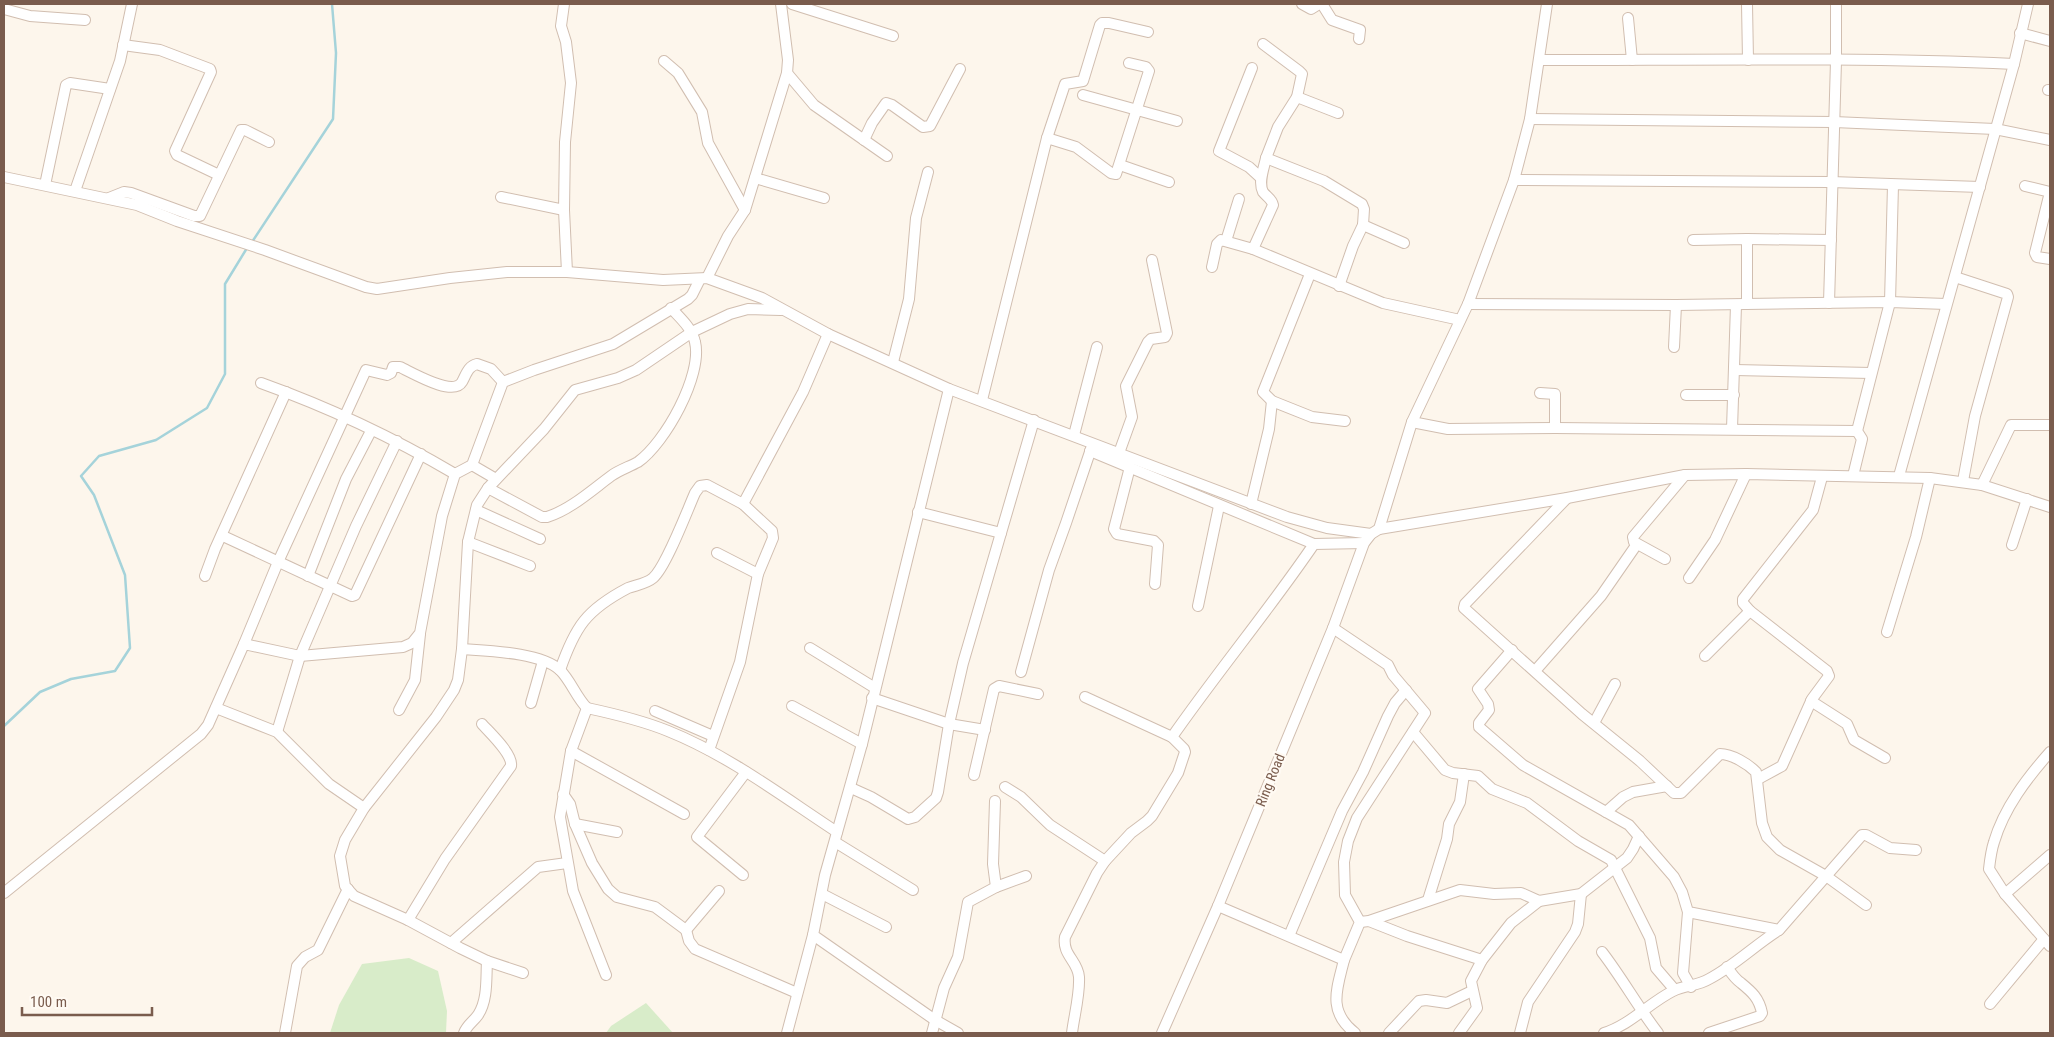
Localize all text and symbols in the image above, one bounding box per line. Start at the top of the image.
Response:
street label: Ring Road [1252,751,1288,809]
scale bar [22,984,152,1016]
text: 100 m [30,993,67,1011]

